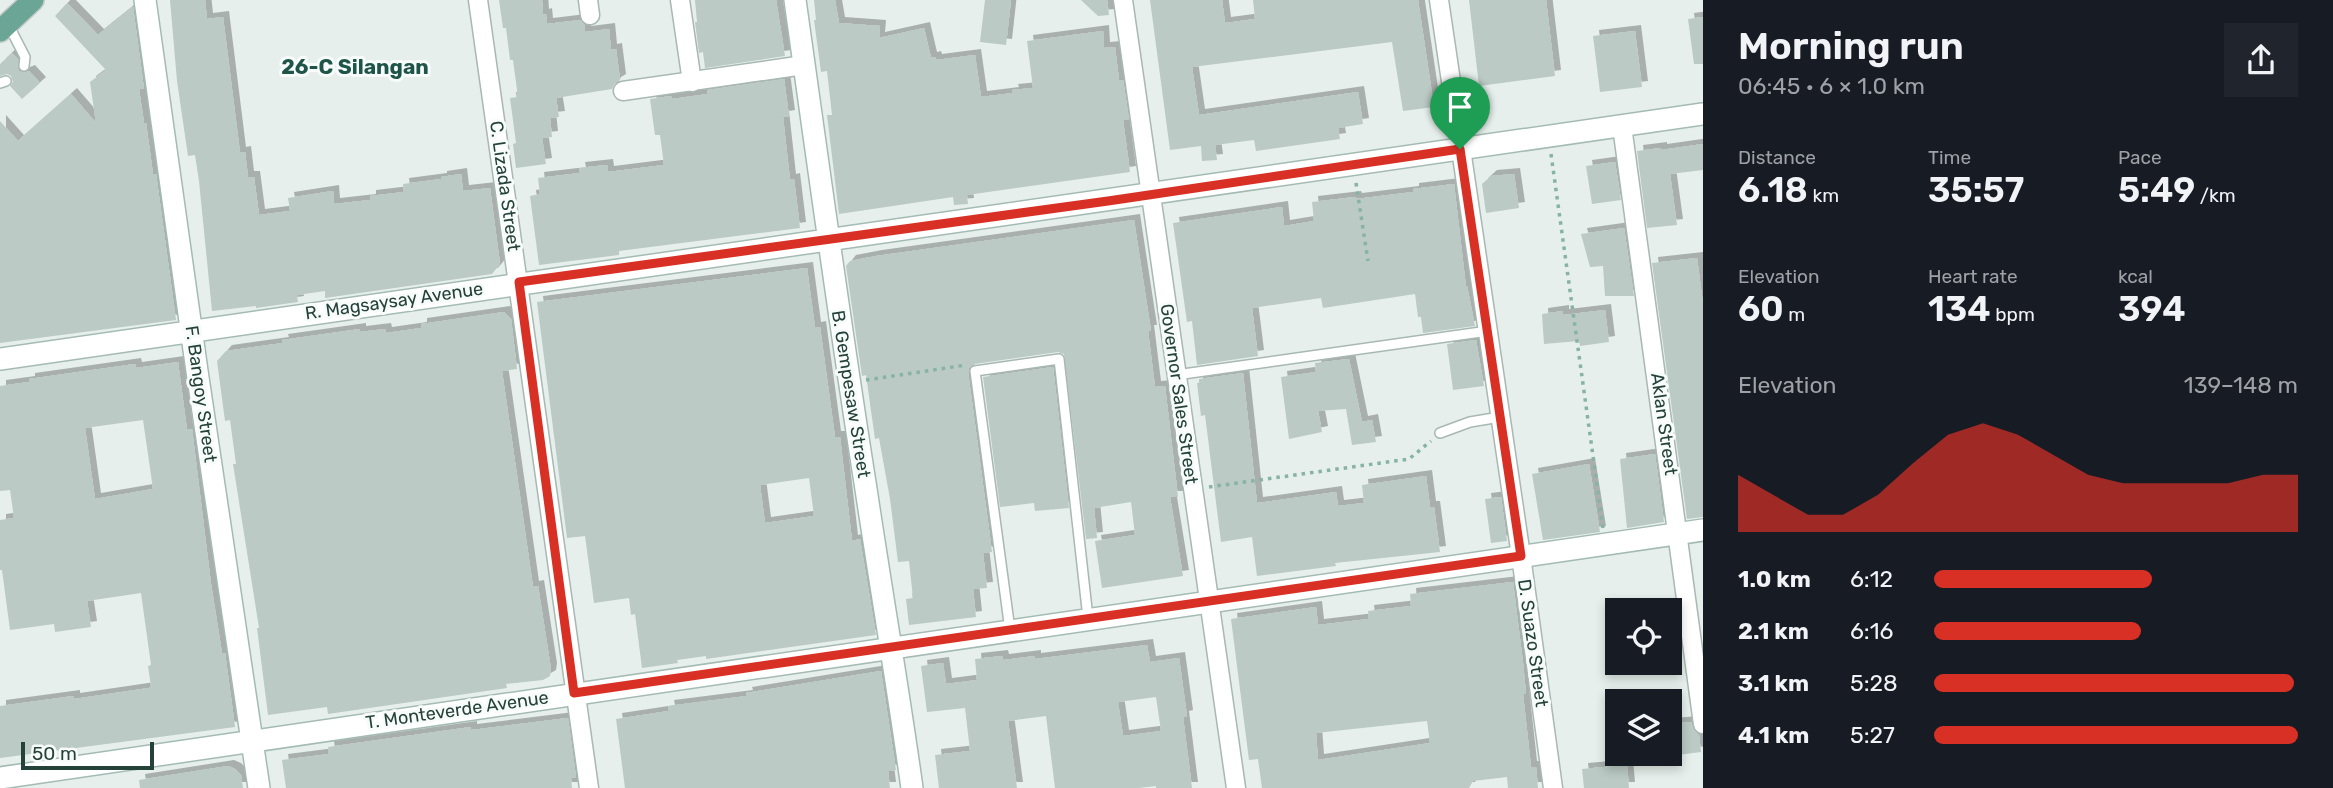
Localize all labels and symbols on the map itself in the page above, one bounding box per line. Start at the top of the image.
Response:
district label: 26-C Silangan [281,54,429,79]
pin [1430,77,1490,149]
street label: C. Lizada Street [485,119,525,253]
street label: R. Magsaysay Avenue [304,278,484,324]
street label: Governor Sales Street [1155,302,1203,486]
street label: B. Gempesaw Street [827,309,875,479]
street label: F. Bangoy Street [181,324,221,464]
street label: Aklan Street [1646,371,1682,477]
street label: D. Suazo Street [1513,578,1553,708]
street label: T. Monteverde Avenue [364,686,550,734]
scale bar [21,739,154,771]

